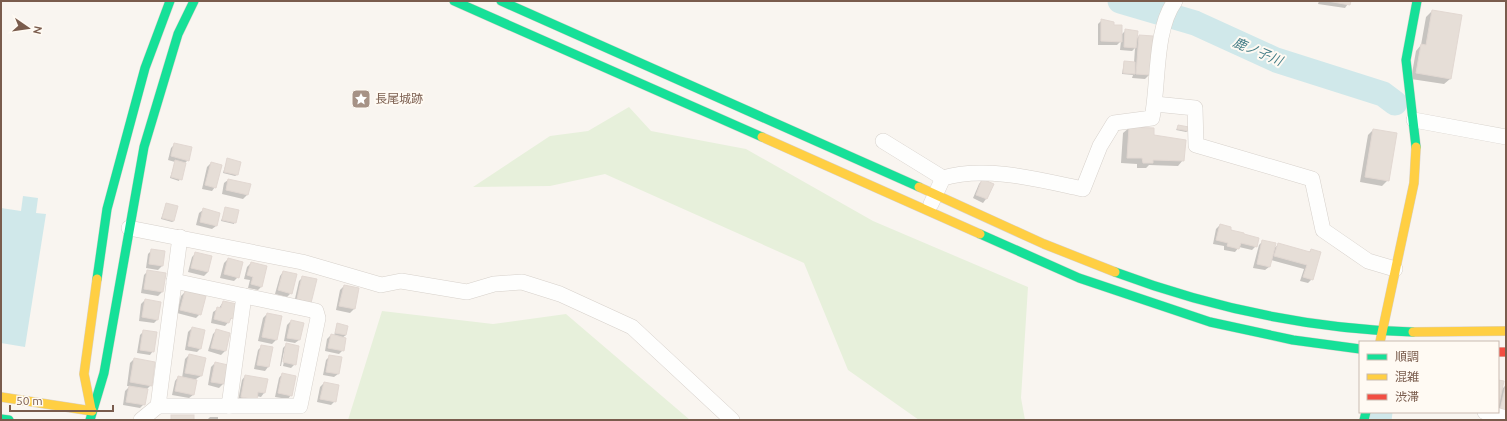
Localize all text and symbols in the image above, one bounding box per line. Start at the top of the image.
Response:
north arrow [8,8,48,48]
text: N [31,25,45,36]
water label: 鹿ノ子川 [1231,34,1287,68]
place icon: 長尾城跡 [350,88,372,110]
place label: 長尾城跡 [375,92,423,105]
legend [1359,341,1499,413]
text: 順調 [1395,350,1419,363]
text: 混雑 [1395,370,1419,383]
scale bar [10,387,113,413]
text: 渋滞 [1395,390,1419,403]
text: 50 m [16,394,43,407]

